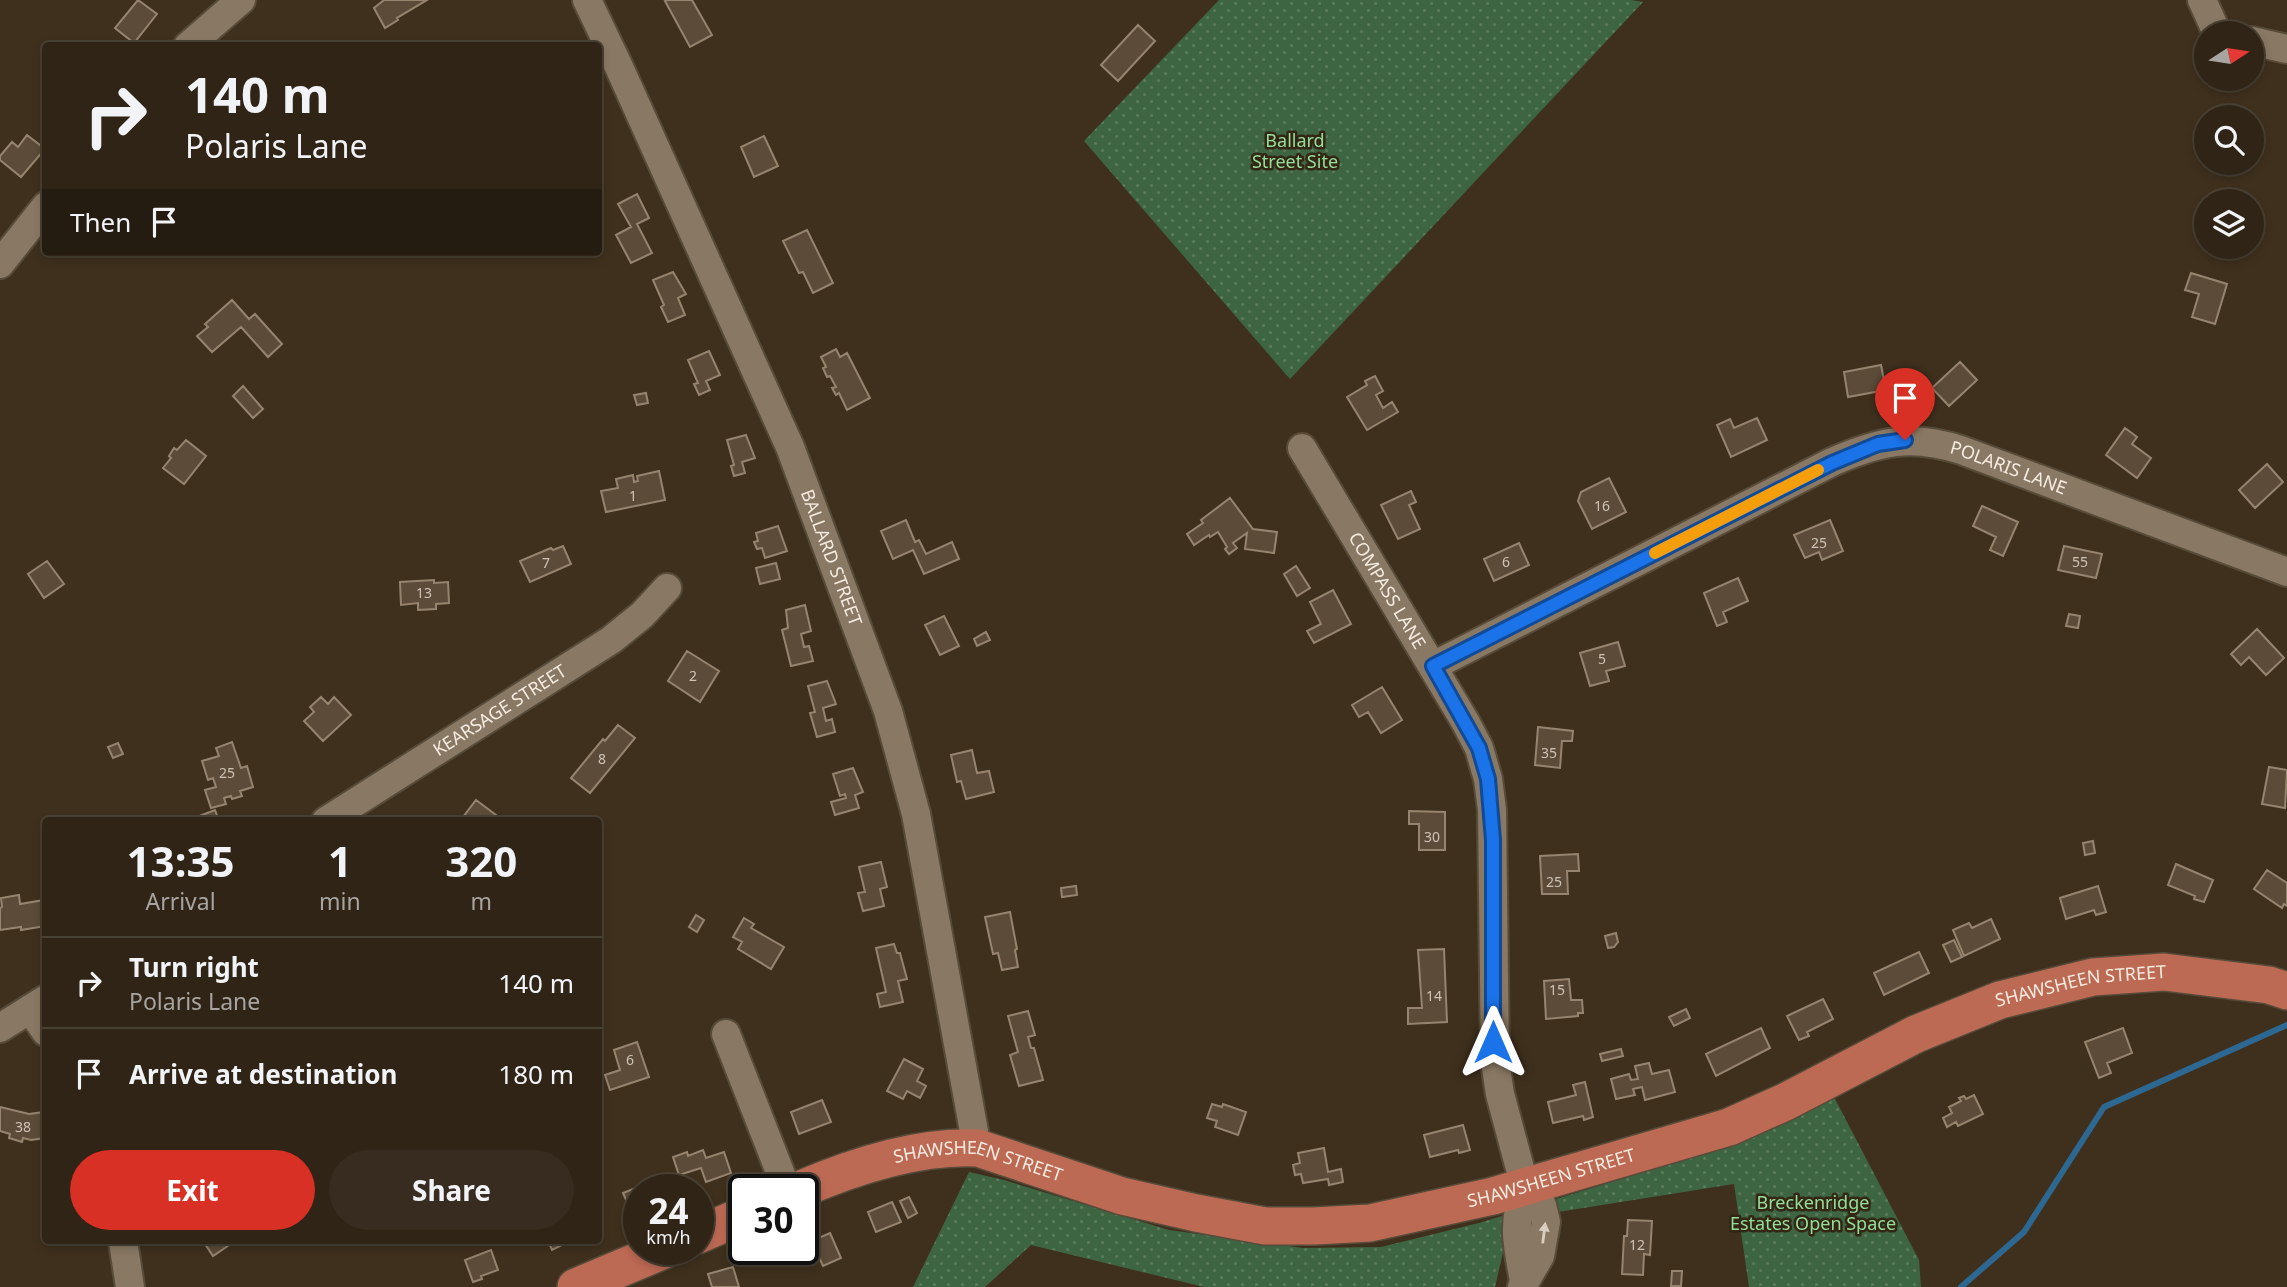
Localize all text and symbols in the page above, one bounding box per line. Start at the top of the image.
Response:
north arrow [2194,21,2264,91]
map controls [2194,21,2264,259]
text: 140 m [185,61,330,127]
icon: right [70,70,161,161]
button: search [2194,105,2264,175]
text: Polaris Lane [185,124,368,167]
park label: Ballard Street Site [1252,128,1338,173]
button: layers [2194,189,2264,259]
icon: arrive [145,203,183,241]
text: Then [70,204,131,240]
pin [1875,368,1935,440]
icon: arrive [1886,379,1924,417]
street label: POLARIS LANE [1948,434,2070,500]
house number: 1 [629,486,637,505]
street label: BALLARD STREET [796,486,868,629]
house number: 16 [1594,496,1610,515]
street label: COMPASS LANE [1344,527,1432,653]
house number: 25 [1811,533,1827,552]
house number: 6 [1502,552,1510,571]
house number: 55 [2072,552,2088,571]
house number: 7 [542,553,550,572]
house number: 13 [416,583,432,602]
house number: 5 [1598,649,1606,668]
street label: KEARSAGE STREET [428,658,571,761]
house number: 2 [689,666,697,685]
house number: 35 [1541,743,1557,762]
house number: 8 [598,749,606,768]
house number: 25 [219,763,235,782]
house number: 30 [1424,827,1440,846]
text: 13:35 [127,832,234,889]
text: 1 [328,832,352,889]
text: 320 [445,832,517,889]
house number: 25 [1546,872,1562,891]
text: Arrival [145,885,216,917]
text: min [319,885,361,917]
text: m [471,885,492,917]
text: Turn right [129,949,259,985]
street label: SHAWSHEEN STREET [1993,959,2167,1012]
icon: right [70,964,108,1002]
text: 140 m [498,965,574,1001]
house number: 15 [1549,980,1565,999]
text: Polaris Lane [129,985,260,1017]
house number: 14 [1426,986,1442,1005]
position arrow [1456,1005,1530,1079]
house number: 6 [626,1050,634,1069]
icon: arrive [70,1055,108,1093]
text: Arrive at destination [129,1056,398,1092]
text: 180 m [498,1056,574,1092]
house number: 38 [15,1117,31,1136]
street label: SHAWSHEEN STREET [891,1135,1066,1186]
street label: SHAWSHEEN STREET [1465,1142,1638,1212]
button: Exit [70,1150,315,1230]
button: Share [329,1150,574,1230]
speed limit sign: 30 [728,1174,819,1265]
text: 24 [648,1187,689,1234]
park label: Breckenridge Estates Open Space [1730,1190,1896,1235]
one-way arrow [1539,1222,1550,1244]
text: km/h [646,1225,691,1249]
house number: 12 [1629,1235,1645,1254]

